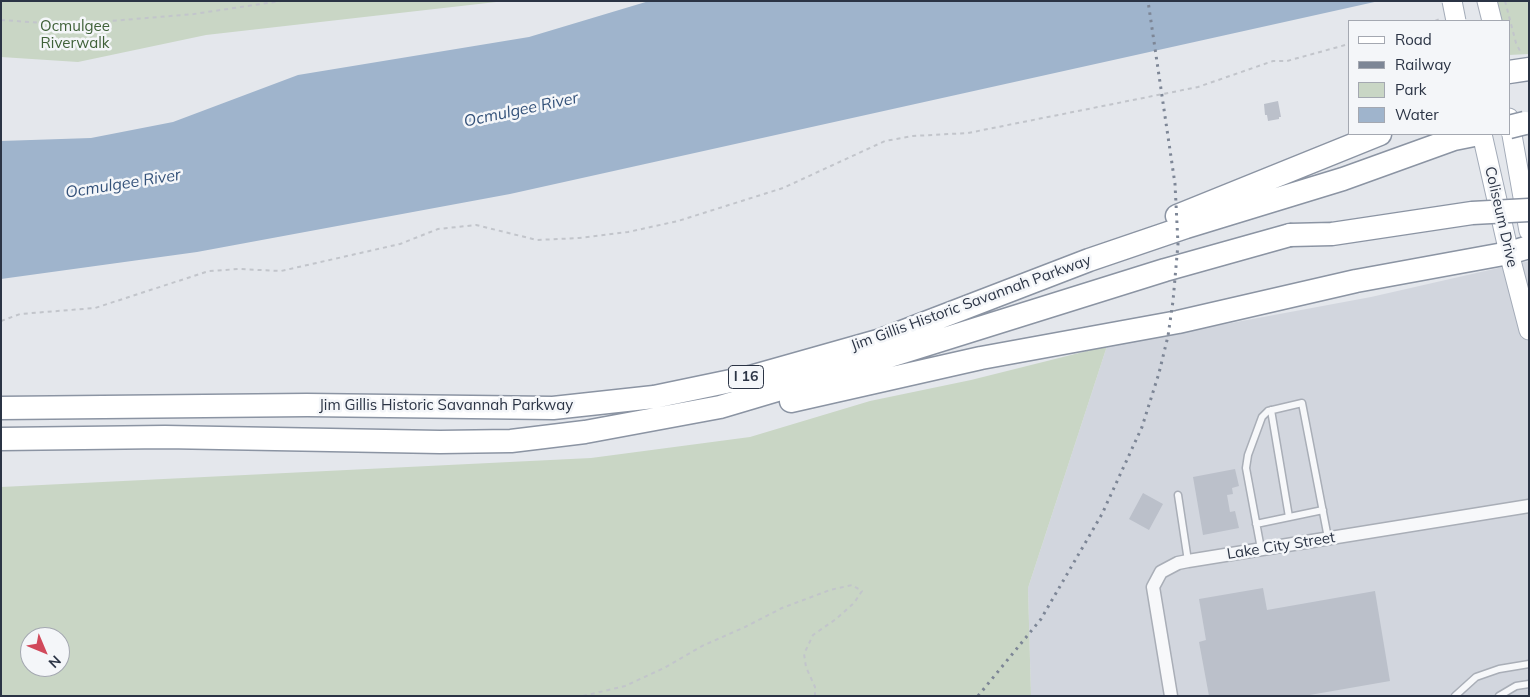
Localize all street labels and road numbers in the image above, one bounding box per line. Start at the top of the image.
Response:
street label: Coliseum Drive [1481,165,1521,269]
street label: Jim Gillis Historic Savannah Parkway [848,251,1094,355]
road number: I 16 [728,366,764,388]
street label: Jim Gillis Historic Savannah Parkway [319,396,573,414]
street label: Lake City Street [1226,529,1336,563]

